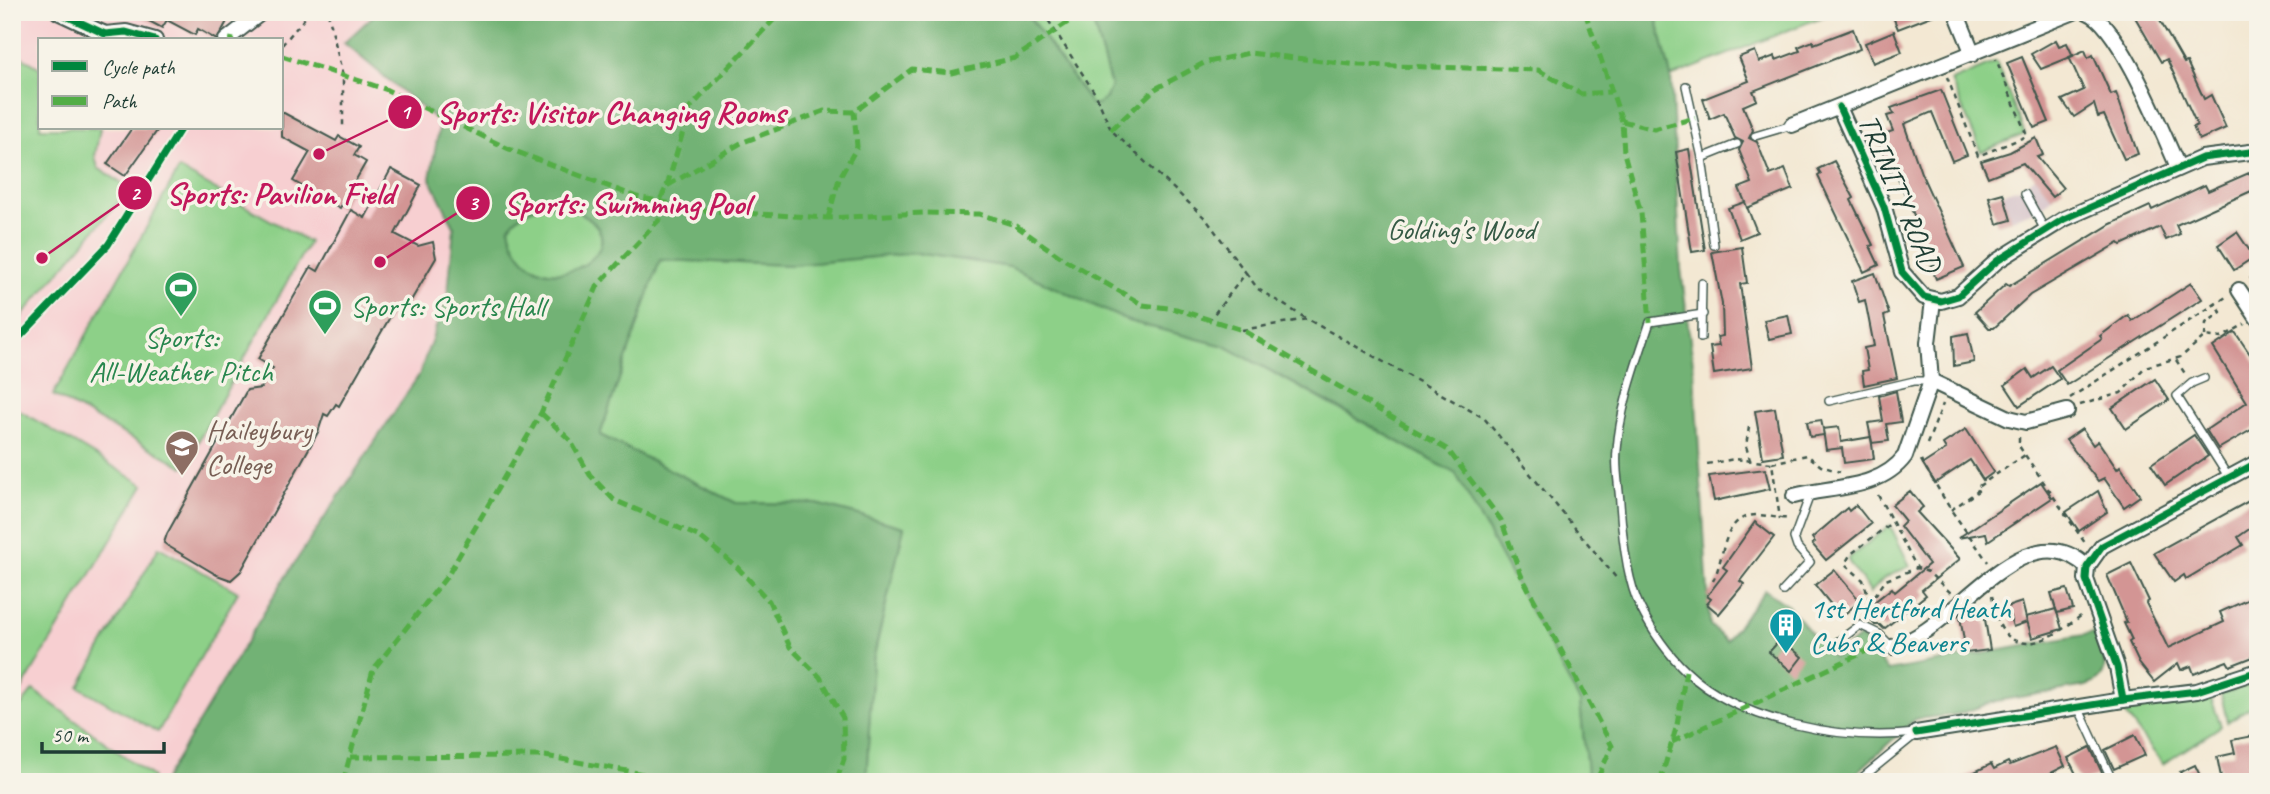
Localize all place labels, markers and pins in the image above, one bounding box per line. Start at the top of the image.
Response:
callout: Sports: Visitor Changing Rooms [387,85,799,138]
callout: Sports: Pavilion Field [117,166,408,219]
callout: Sports: Swimming Pool [455,177,764,230]
sports icon: Sports: All-Weather Pitch [162,269,200,318]
sports icon: Sports: Sports Hall [306,287,344,336]
place label: Sports: Sports Hall [350,287,549,325]
place label: Sports: All-Weather Pitch [89,318,273,390]
place label: Haileybury College [206,411,314,483]
school or university icon: Haileybury College [163,428,201,477]
place label: 1st Hertford Heath Cubs & Beavers [1810,589,2011,661]
building icon: 1st Hertford Heath Cubs & Beavers [1767,606,1805,655]

